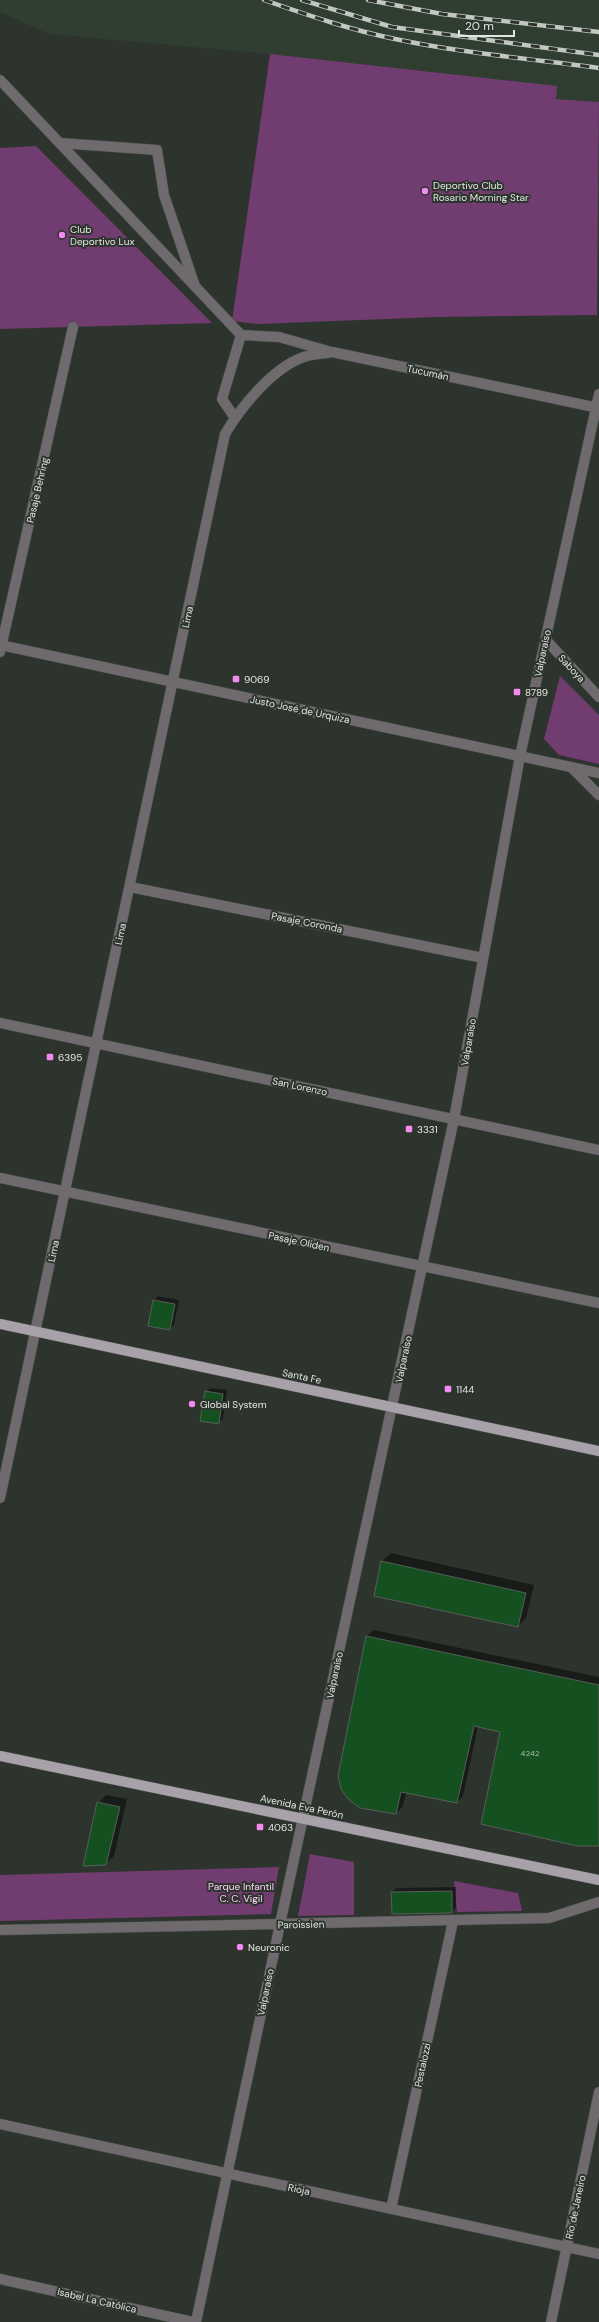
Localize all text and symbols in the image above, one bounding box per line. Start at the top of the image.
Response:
scale bar [459,12,514,38]
text: 20 m [465,18,494,34]
place label: Deportivo Club Rosario Morning Star [433,179,529,204]
marker: Deportivo Club Rosario Morning Star [420,186,430,196]
place label: Club Deportivo Lux [70,223,134,248]
marker: Club Deportivo Lux [57,230,67,240]
street label: Tucumán [406,362,450,383]
street label: Pasaje Behring [24,456,51,524]
street label: Lima [179,605,196,629]
street label: Valparaíso [531,628,554,678]
street label: Saboya [555,652,588,685]
place label: 9069 [244,673,269,686]
marker: 9069 [231,674,241,684]
place label: 8789 [525,686,548,699]
marker: 8789 [512,687,522,697]
street label: Justo José de Urquiza [249,693,351,726]
street label: Pasaje Coronda [270,909,344,936]
street label: Lima [112,922,129,946]
street label: Valparaíso [458,1017,479,1067]
place label: 6395 [58,1051,82,1064]
marker: 6395 [45,1052,55,1062]
street label: San Lorenzo [271,1074,329,1099]
place label: 3331 [417,1123,438,1136]
marker: 3331 [404,1124,414,1134]
street label: Pasaje Oliden [267,1229,331,1254]
street label: Lima [45,1239,62,1263]
street label: Valparaíso [392,1334,415,1384]
street label: Santa Fe [281,1366,323,1387]
place label: 1144 [456,1383,474,1396]
marker: 1144 [443,1384,453,1394]
place label: Global System [200,1398,267,1411]
marker: Global System [187,1399,197,1409]
street label: Valparaíso [323,1650,346,1700]
house number: 4242 [521,1748,540,1758]
street label: Avenida Eva Perón [259,1791,345,1822]
place label: 4063 [268,1821,293,1834]
marker: 4063 [255,1822,265,1832]
park label: Parque Infantil C. C. Vigil [208,1880,274,1905]
street label: Paroissien [278,1918,325,1931]
place label: Neuronic [248,1941,290,1954]
marker: Neuronic [235,1942,245,1952]
street label: Valparaíso [254,1967,277,2017]
street label: Pestalozzi [411,2042,434,2089]
street label: Río de Janeiro [562,2174,589,2240]
street label: Rioja [287,2181,311,2198]
street label: Isabel La Católica [56,2285,138,2316]

